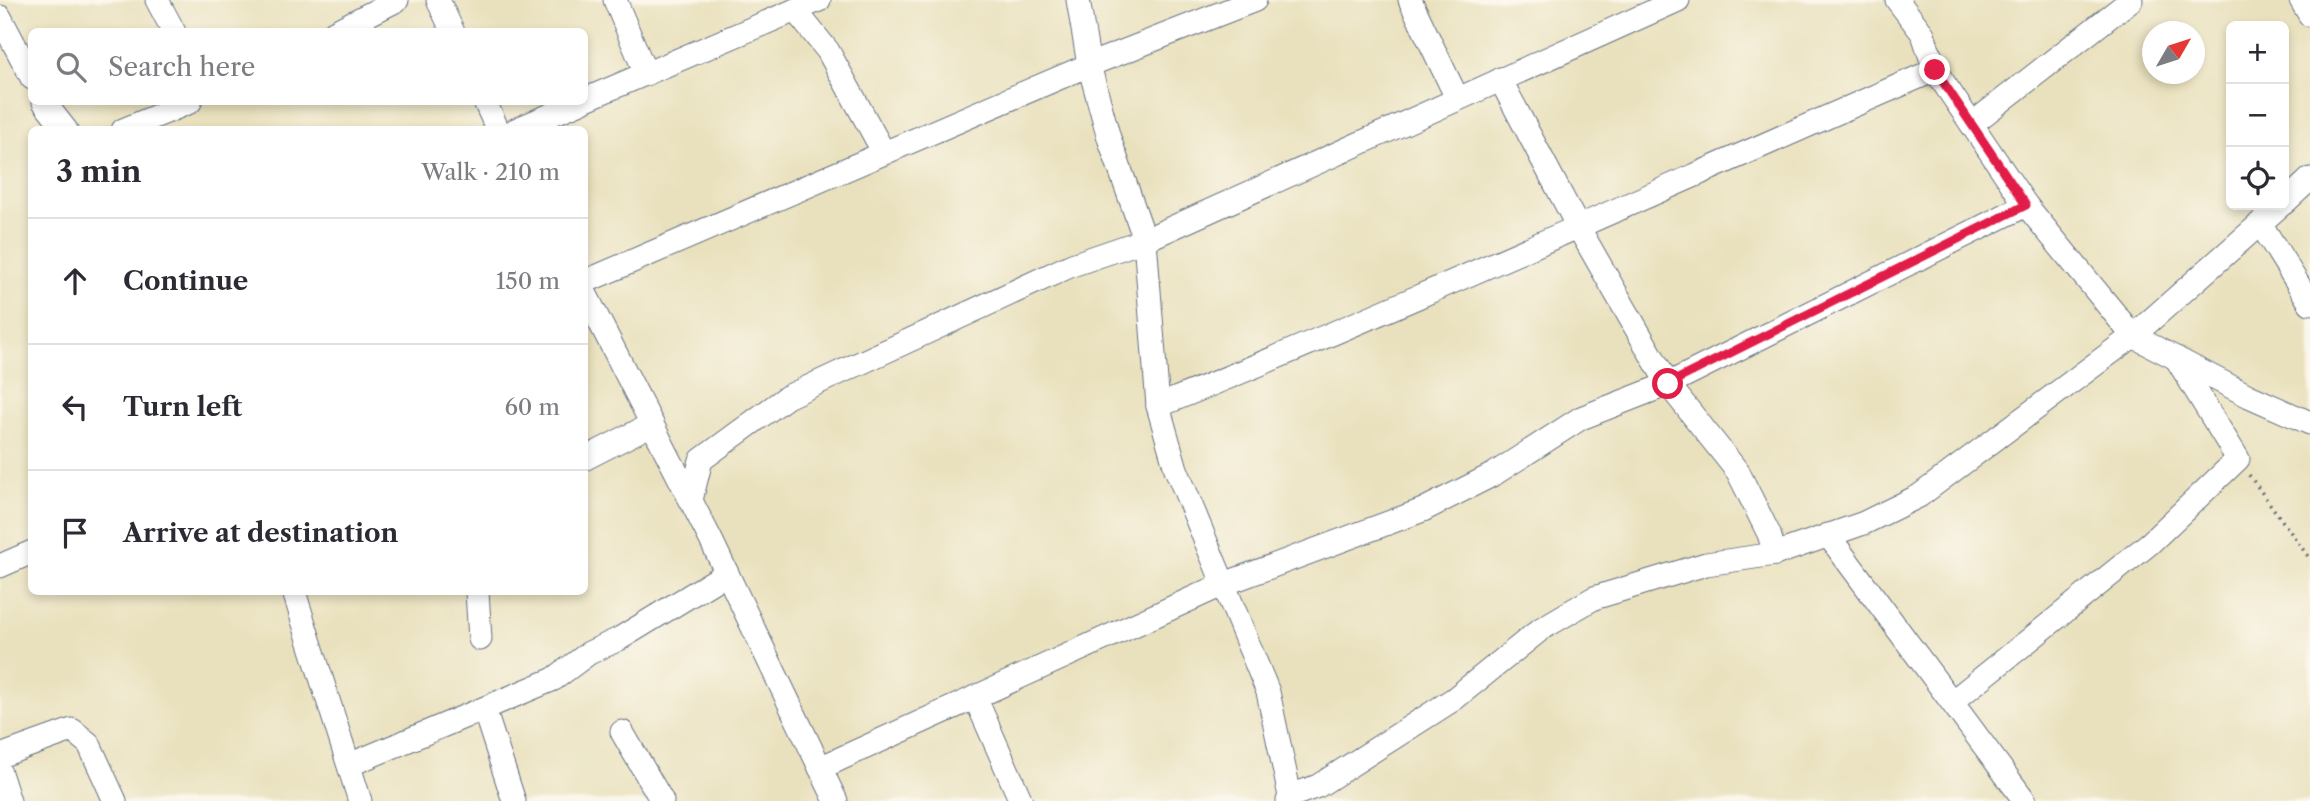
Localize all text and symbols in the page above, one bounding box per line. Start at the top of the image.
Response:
north arrow [2142,21,2205,84]
map controls [2226,21,2289,210]
button: + [2226,21,2289,84]
search box [28,28,588,105]
icon: search [52,48,90,86]
text: Search here [108,51,255,83]
route end [1919,54,1950,85]
button: − [2226,84,2289,147]
button: locate [2226,147,2289,210]
text: 3 min [56,153,142,190]
text: Walk · 210 m [421,158,560,186]
icon: ahead [56,262,94,300]
text: Continue [123,265,248,297]
text: 150 m [496,267,560,295]
route start [1652,368,1683,399]
icon: left [56,388,94,426]
text: Turn left [123,391,242,423]
text: 60 m [504,393,560,421]
icon: arrive [56,514,94,552]
text: Arrive at destination [123,517,398,549]

